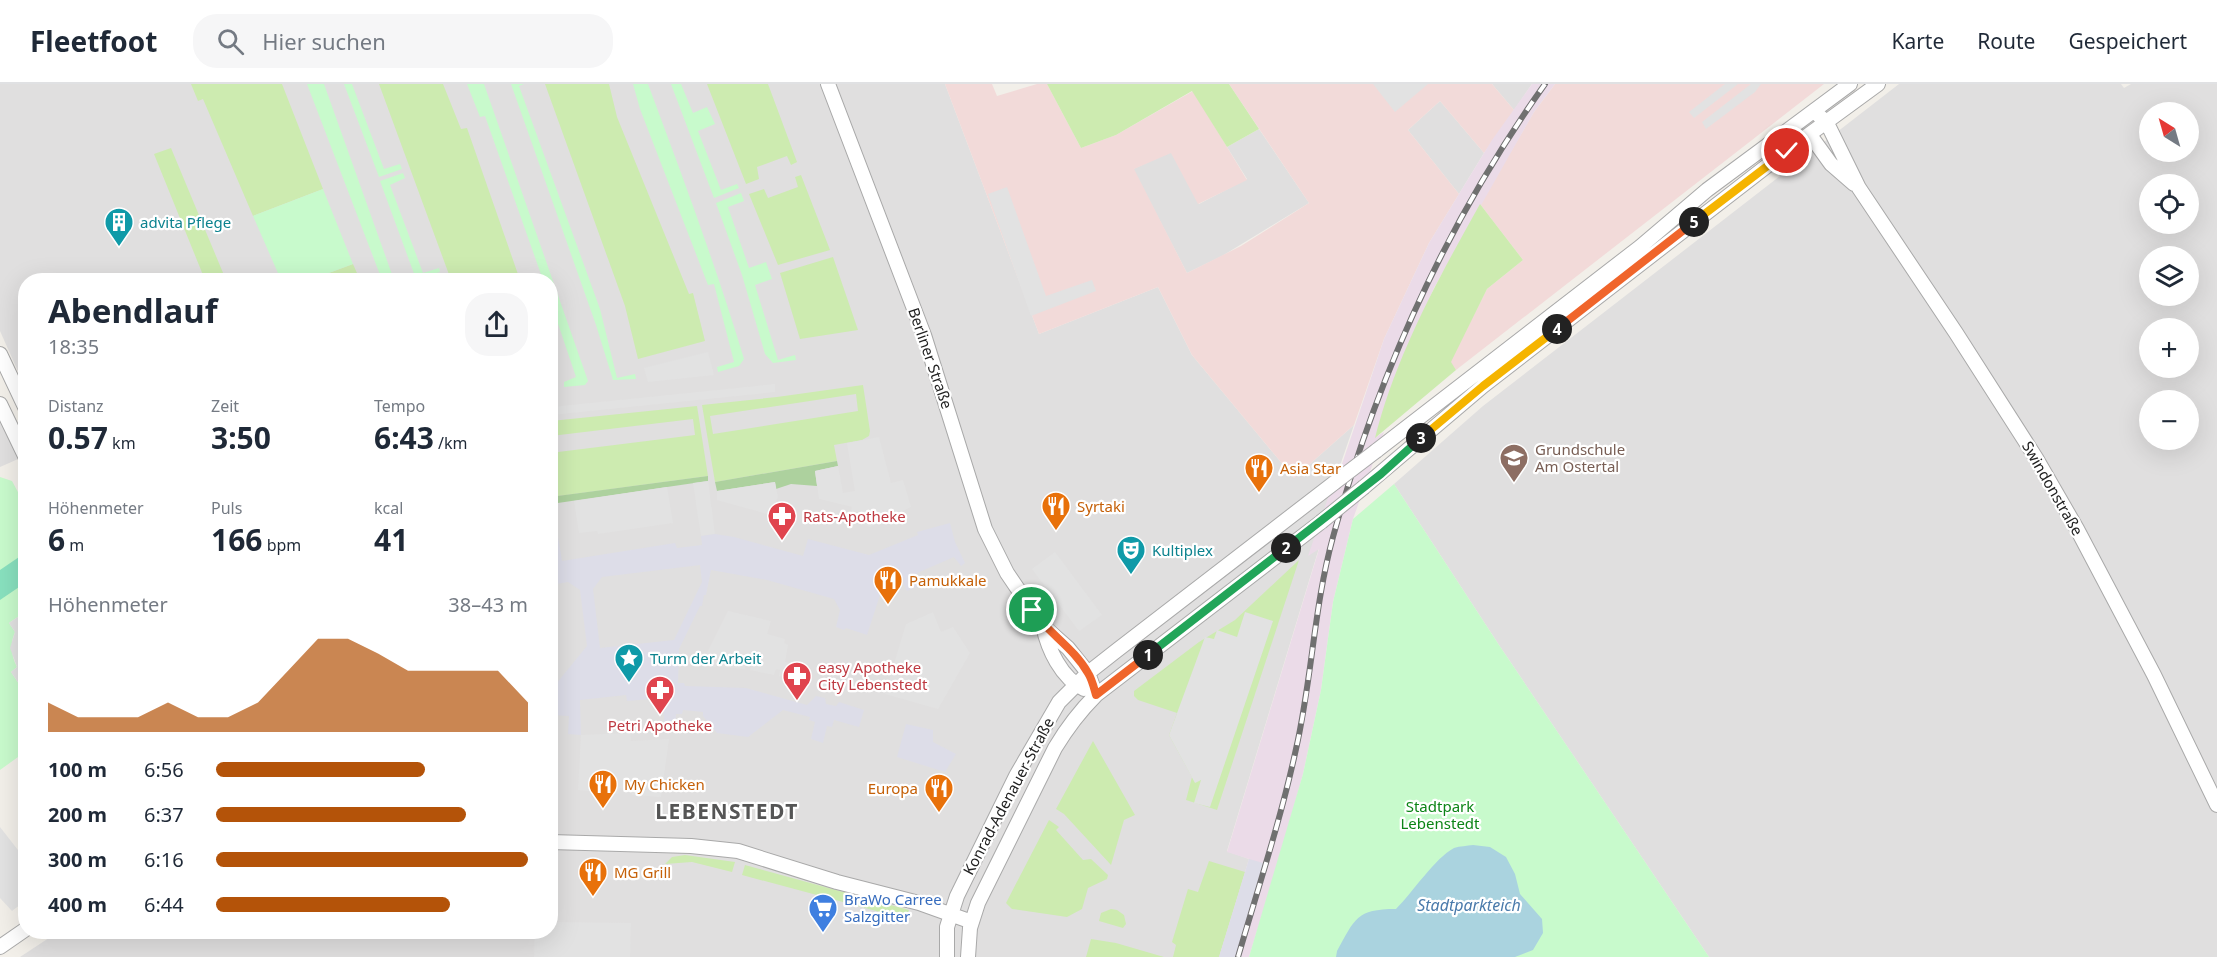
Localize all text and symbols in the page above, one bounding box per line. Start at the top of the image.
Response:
search box [193,14,613,68]
text: Fleetfoot [30,22,157,60]
icon: search [214,25,247,58]
text: Hier suchen [262,26,386,56]
text: Karte [1891,27,1944,55]
text: Route [1977,27,2035,55]
text: Gespeichert [2068,27,2187,55]
north arrow [2139,102,2199,162]
map controls [2139,102,2199,450]
pin [1761,125,1812,176]
icon: check [1770,134,1803,167]
button: locate [2139,174,2199,234]
building icon: advita Pflege [103,206,135,248]
pin: 5 [1679,207,1709,237]
text: 5 [1689,211,1699,233]
place label: advita Pflege [140,212,231,232]
button: layers [2139,246,2199,306]
text: Abendlauf [48,288,218,333]
button: share [465,293,528,356]
street label: Berliner Straße [904,305,958,411]
pin: 4 [1542,314,1572,344]
text: 4 [1552,318,1562,340]
button: + [2139,318,2199,378]
text: 18:35 [48,333,99,360]
button: − [2139,390,2199,450]
text: Distanz [48,395,104,417]
text: Zeit [211,395,239,417]
text: Tempo [374,395,425,417]
text: 0.57 [48,417,108,458]
text: 3:50 [211,417,271,458]
text: 6:43 [374,417,434,458]
pin: 3 [1406,423,1436,453]
text: 3 [1416,427,1426,449]
text: km [108,432,136,454]
text: /km [434,432,468,454]
street label: Swindonstraße [2018,437,2088,539]
place label: Grundschule Am Ostertal [1535,439,1625,476]
school or university icon: Grundschule Am Ostertal [1498,442,1530,484]
restaurant icon: Asia Star [1243,452,1275,494]
place label: Asia Star [1280,458,1341,478]
restaurant icon: Syrtaki [1040,490,1072,532]
place label: Syrtaki [1077,496,1125,516]
text: Höhenmeter [48,497,144,519]
text: Puls [211,497,242,519]
text: kcal [374,497,403,519]
pharmacy icon: Rats-Apotheke [766,500,798,542]
place label: Rats-Apotheke [803,506,906,526]
text: 6 [48,519,65,560]
text: 166 [211,519,262,560]
text: 41 [374,519,408,560]
pin: 2 [1271,533,1301,563]
text: m [65,534,84,556]
text: bpm [262,534,301,556]
theatre icon: Kultiplex [1115,534,1147,576]
text: 2 [1281,537,1291,559]
place label: Kultiplex [1152,540,1213,560]
restaurant icon: Pamukkale [872,564,904,606]
place label: Pamukkale [909,570,987,590]
pin [1006,584,1057,635]
text: Höhenmeter [48,591,168,618]
text: 38–43 m [448,591,528,618]
icon: arrive [1015,593,1048,626]
pin: 1 [1133,640,1163,670]
place icon: Turm der Arbeit [613,642,645,684]
text: 1 [1143,644,1153,666]
place label: Turm der Arbeit [650,648,762,668]
place label: easy Apotheke City Lebenstedt [818,657,928,694]
pharmacy icon: easy Apotheke City Lebenstedt [781,660,813,702]
pharmacy icon: Petri Apotheke [644,674,676,716]
street label: Konrad-Adenauer-Straße [958,714,1058,878]
place label: Petri Apotheke [608,715,712,735]
text: 100 m [48,756,107,783]
text: 6:56 [144,756,184,783]
restaurant icon: My Chicken [587,768,619,810]
restaurant icon: Europa [923,772,955,814]
place label: My Chicken [624,774,705,794]
place label: Europa [868,778,918,798]
park label: Stadtpark Lebenstedt [1401,796,1480,833]
district label: LEBENSTEDT [655,797,799,825]
text: 200 m [48,801,107,828]
text: 6:37 [144,801,184,828]
text: 300 m [48,846,107,873]
text: 6:16 [144,846,184,873]
restaurant icon: MG Grill [577,856,609,898]
place label: MG Grill [614,862,671,882]
place label: BraWo Carree Salzgitter [844,889,942,926]
text: 400 m [48,891,107,918]
text: 6:44 [144,891,184,918]
supermarket icon: BraWo Carree Salzgitter [807,892,839,934]
water label: Stadtparkteich [1417,894,1521,916]

